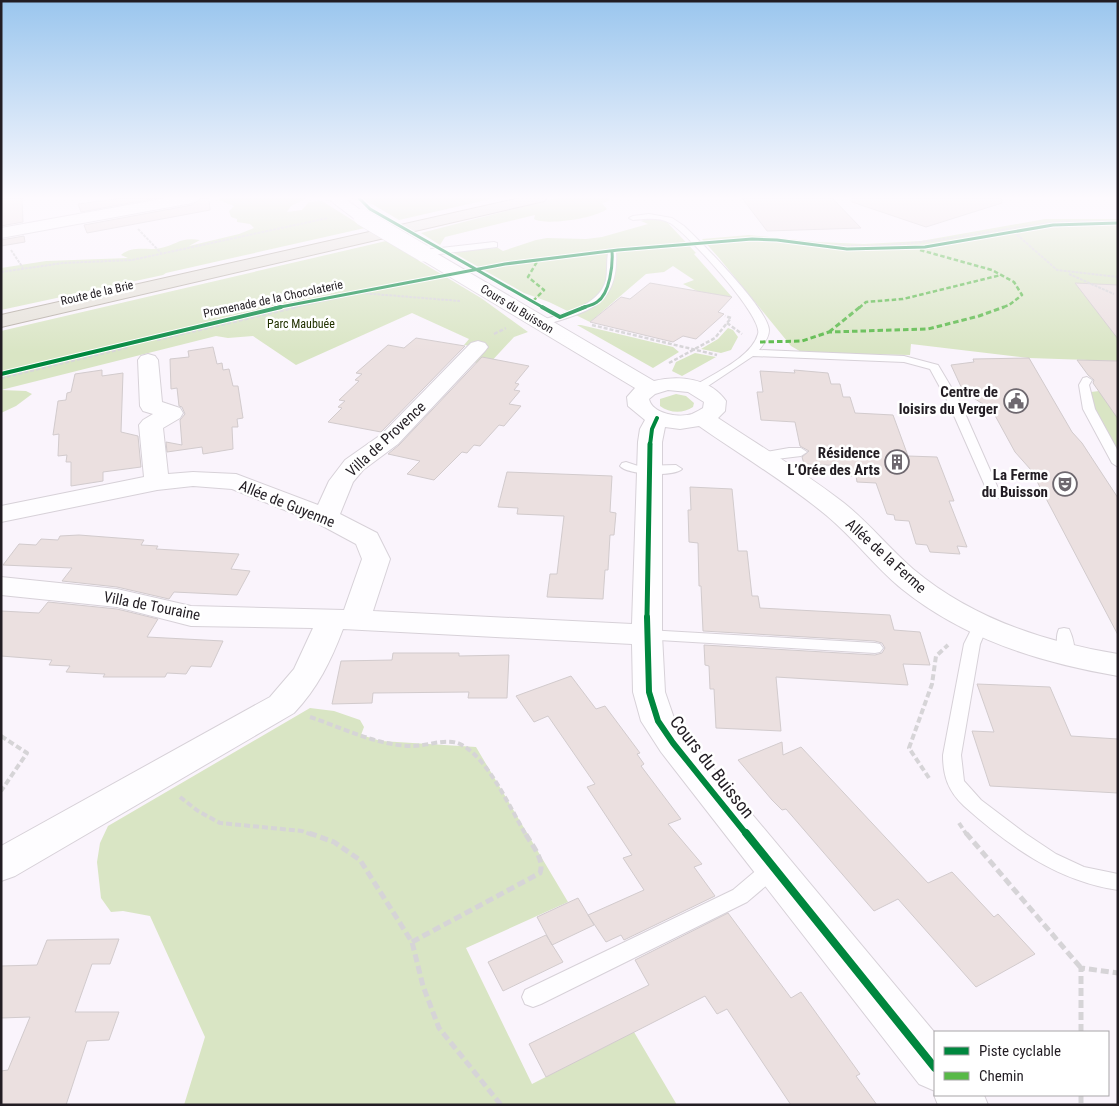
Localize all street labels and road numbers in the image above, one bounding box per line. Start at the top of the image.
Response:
street label: Promenade de la Chocolaterie [202,277,344,321]
street label: Route de la Brie [59,278,135,308]
street label: Cours du Buisson [478,282,556,336]
street label: Villa de Provence [343,398,429,480]
street label: Allée de Guyenne [236,477,338,531]
street label: Allée de la Ferme [842,515,930,597]
street label: Villa de Touraine [102,588,202,624]
street label: Cours du Buisson [666,711,759,822]

